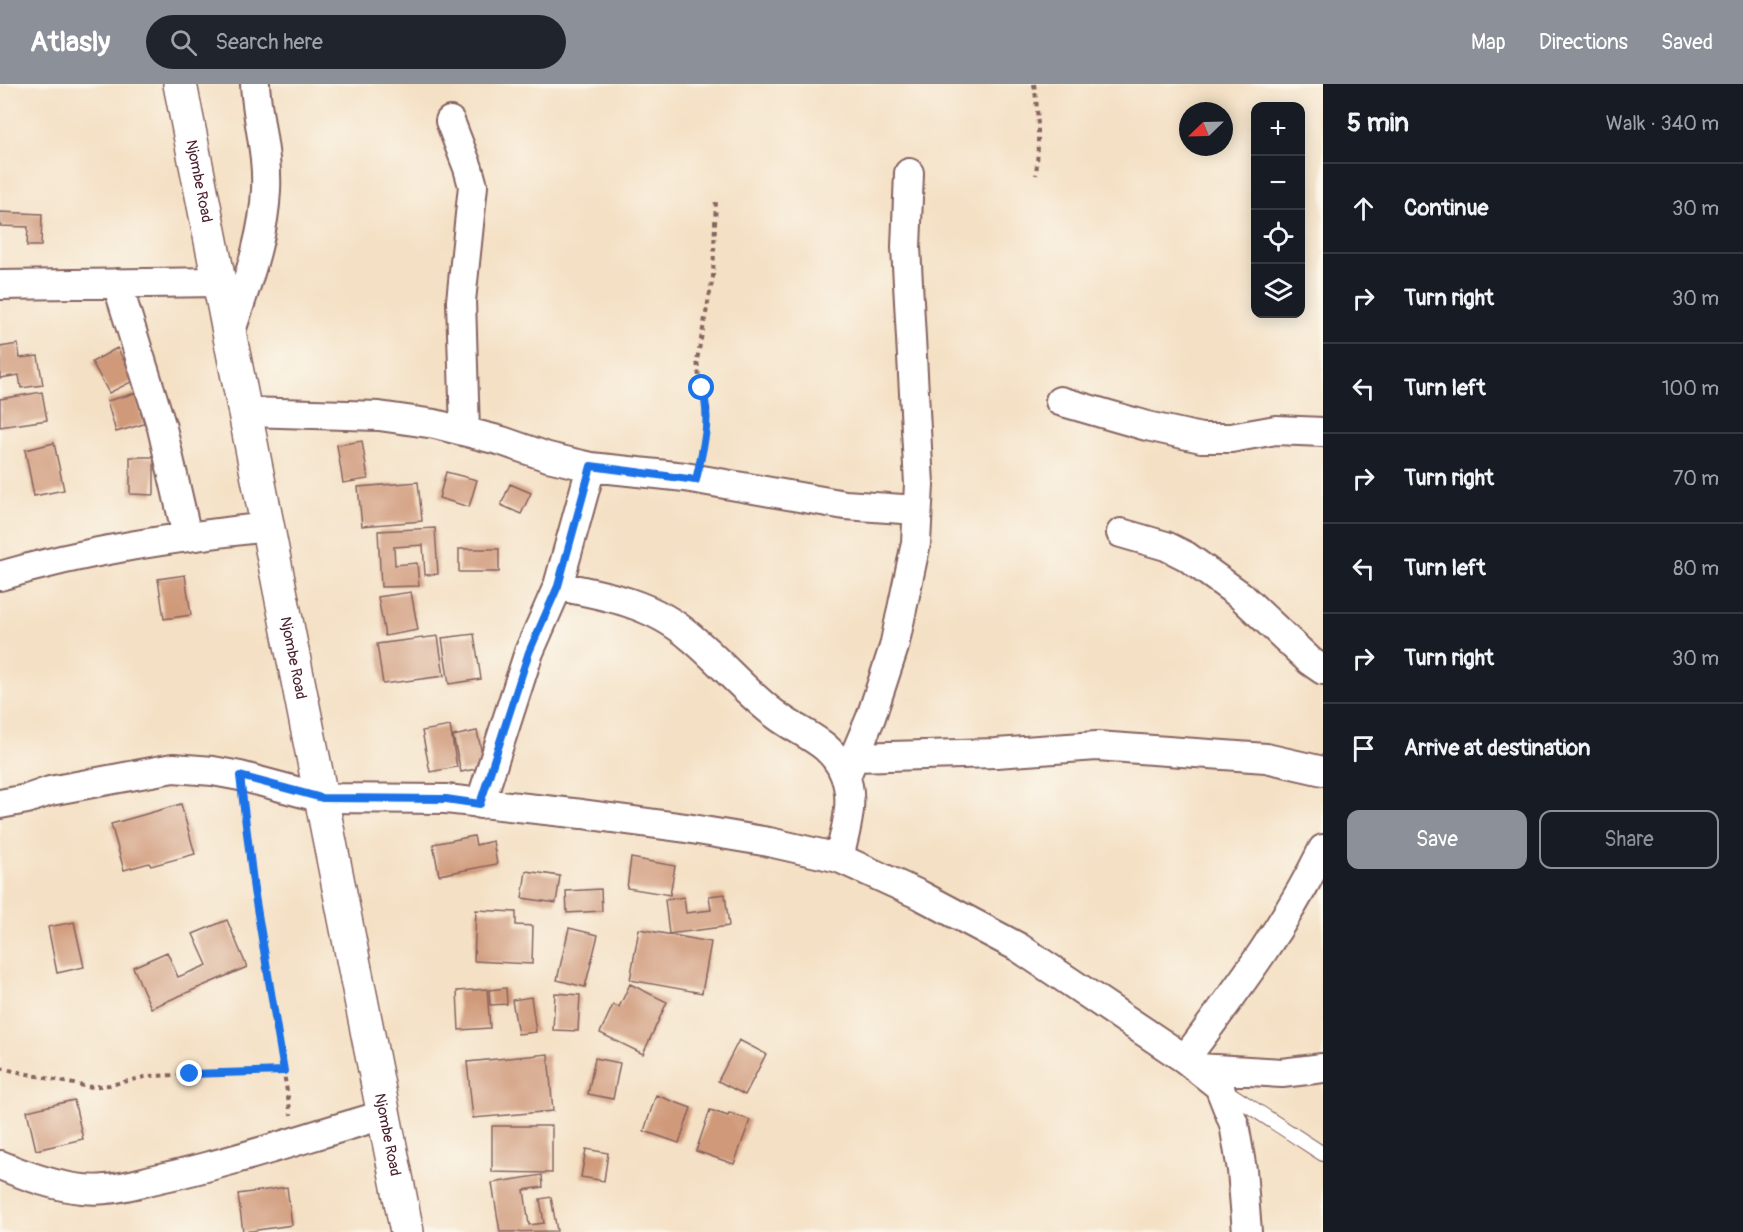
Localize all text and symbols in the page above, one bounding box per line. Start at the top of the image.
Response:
search box [146,15,566,69]
text: Atlasly [30,25,110,60]
icon: search [167,26,200,59]
text: Search here [215,28,323,56]
text: Map [1471,29,1506,56]
text: Directions [1539,29,1628,56]
text: Saved [1661,29,1713,56]
north arrow [1179,102,1233,156]
map controls [1251,102,1305,318]
button: + [1251,102,1305,156]
text: 5 min [1347,107,1409,139]
text: Walk · 340 m [1606,111,1719,136]
street label: Njombe Road [182,138,217,224]
button: − [1251,156,1305,210]
icon: ahead [1347,192,1380,225]
text: Continue [1404,194,1488,222]
text: 30 m [1672,196,1719,221]
button: locate [1251,210,1305,264]
button: layers [1251,264,1305,318]
icon: right [1347,282,1380,315]
text: Turn right [1404,284,1494,312]
text: 30 m [1672,286,1719,311]
icon: left [1347,372,1380,405]
route start [688,374,714,400]
text: Turn left [1404,374,1486,402]
text: 100 m [1662,376,1719,401]
icon: right [1347,462,1380,495]
text: Turn right [1404,464,1494,492]
text: 70 m [1673,466,1719,491]
icon: left [1347,552,1380,585]
text: Turn left [1404,554,1486,582]
text: 80 m [1673,556,1719,581]
street label: Njombe Road [276,615,311,701]
icon: right [1347,642,1380,675]
text: Turn right [1404,644,1494,672]
text: 30 m [1672,646,1719,671]
icon: arrive [1347,732,1380,765]
text: Arrive at destination [1404,734,1590,762]
button: Save [1347,810,1527,869]
button: Share [1539,810,1719,869]
route end [176,1060,202,1086]
street label: Njombe Road [370,1092,405,1178]

